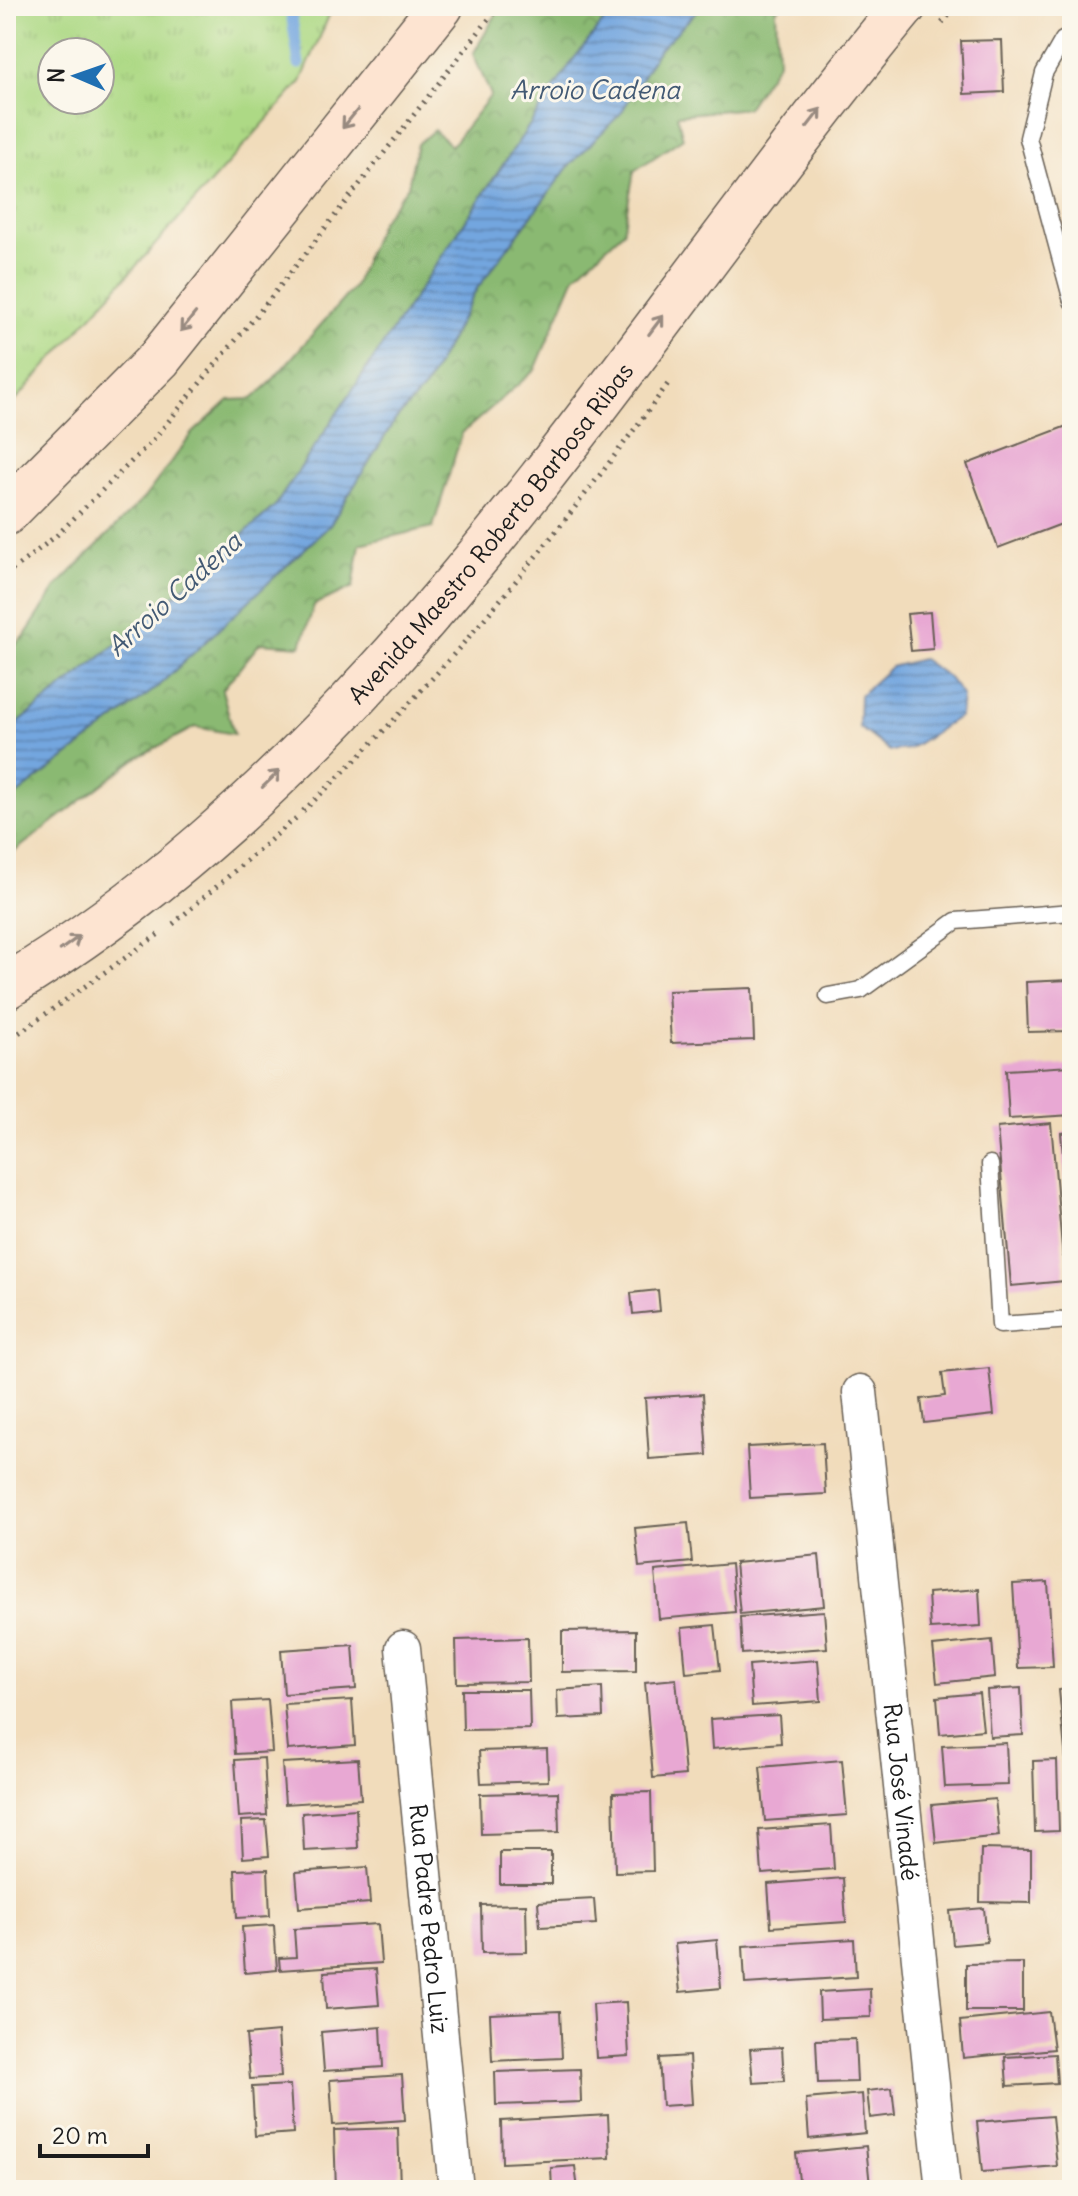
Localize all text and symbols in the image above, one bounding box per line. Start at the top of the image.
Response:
north arrow [36,36,116,116]
text: N [42,67,70,83]
water label: Arroio Cadena [510,73,681,106]
one-way arrow [341,108,359,129]
one-way arrow [805,108,823,129]
one-way arrow [179,312,197,333]
one-way arrow [647,315,664,336]
street label: Avenida Maestro Roberto Barbosa Ribas [341,356,639,710]
water label: Arroio Cadena [100,524,249,663]
one-way arrow [261,770,280,789]
one-way arrow [59,935,81,951]
street label: Rua José Vinadé [877,1701,926,1882]
street label: Rua Padre Pedro Luiz [403,1802,456,2035]
scale bar [40,2108,148,2158]
text: 20 m [52,2120,108,2150]

